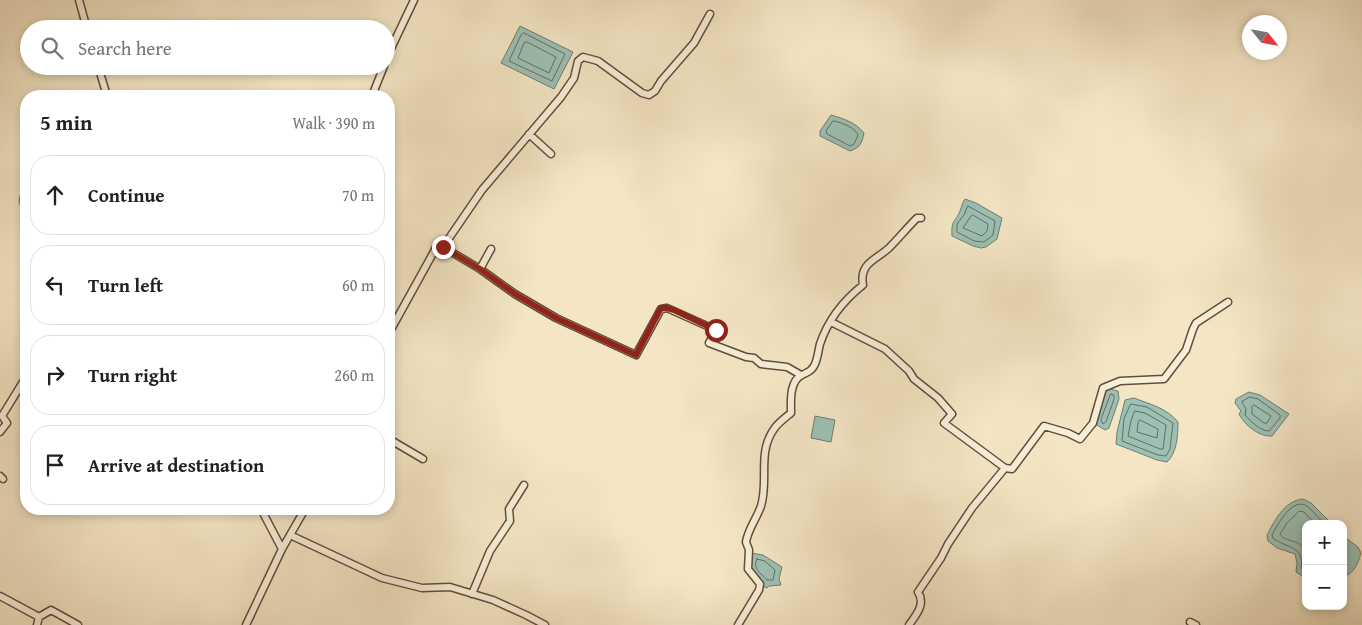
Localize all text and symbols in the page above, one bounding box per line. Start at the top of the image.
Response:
north arrow [1242,15,1287,60]
search box [20,20,395,75]
icon: search [38,34,66,62]
text: Search here [78,34,172,62]
text: 5 min [40,107,92,138]
text: Walk · 390 m [292,111,375,135]
icon: ahead [41,181,69,209]
text: Continue [88,181,165,209]
text: 70 m [342,183,374,207]
route end [432,236,455,259]
icon: left [41,271,69,299]
text: Turn left [88,271,163,299]
text: 60 m [342,273,374,297]
route start [705,319,728,342]
icon: right [41,361,69,389]
text: Turn right [88,361,177,389]
text: 260 m [334,363,374,387]
icon: arrive [41,451,69,479]
text: Arrive at destination [88,451,264,479]
map controls [1302,520,1347,610]
button: + [1302,520,1347,565]
button: − [1302,565,1347,610]

